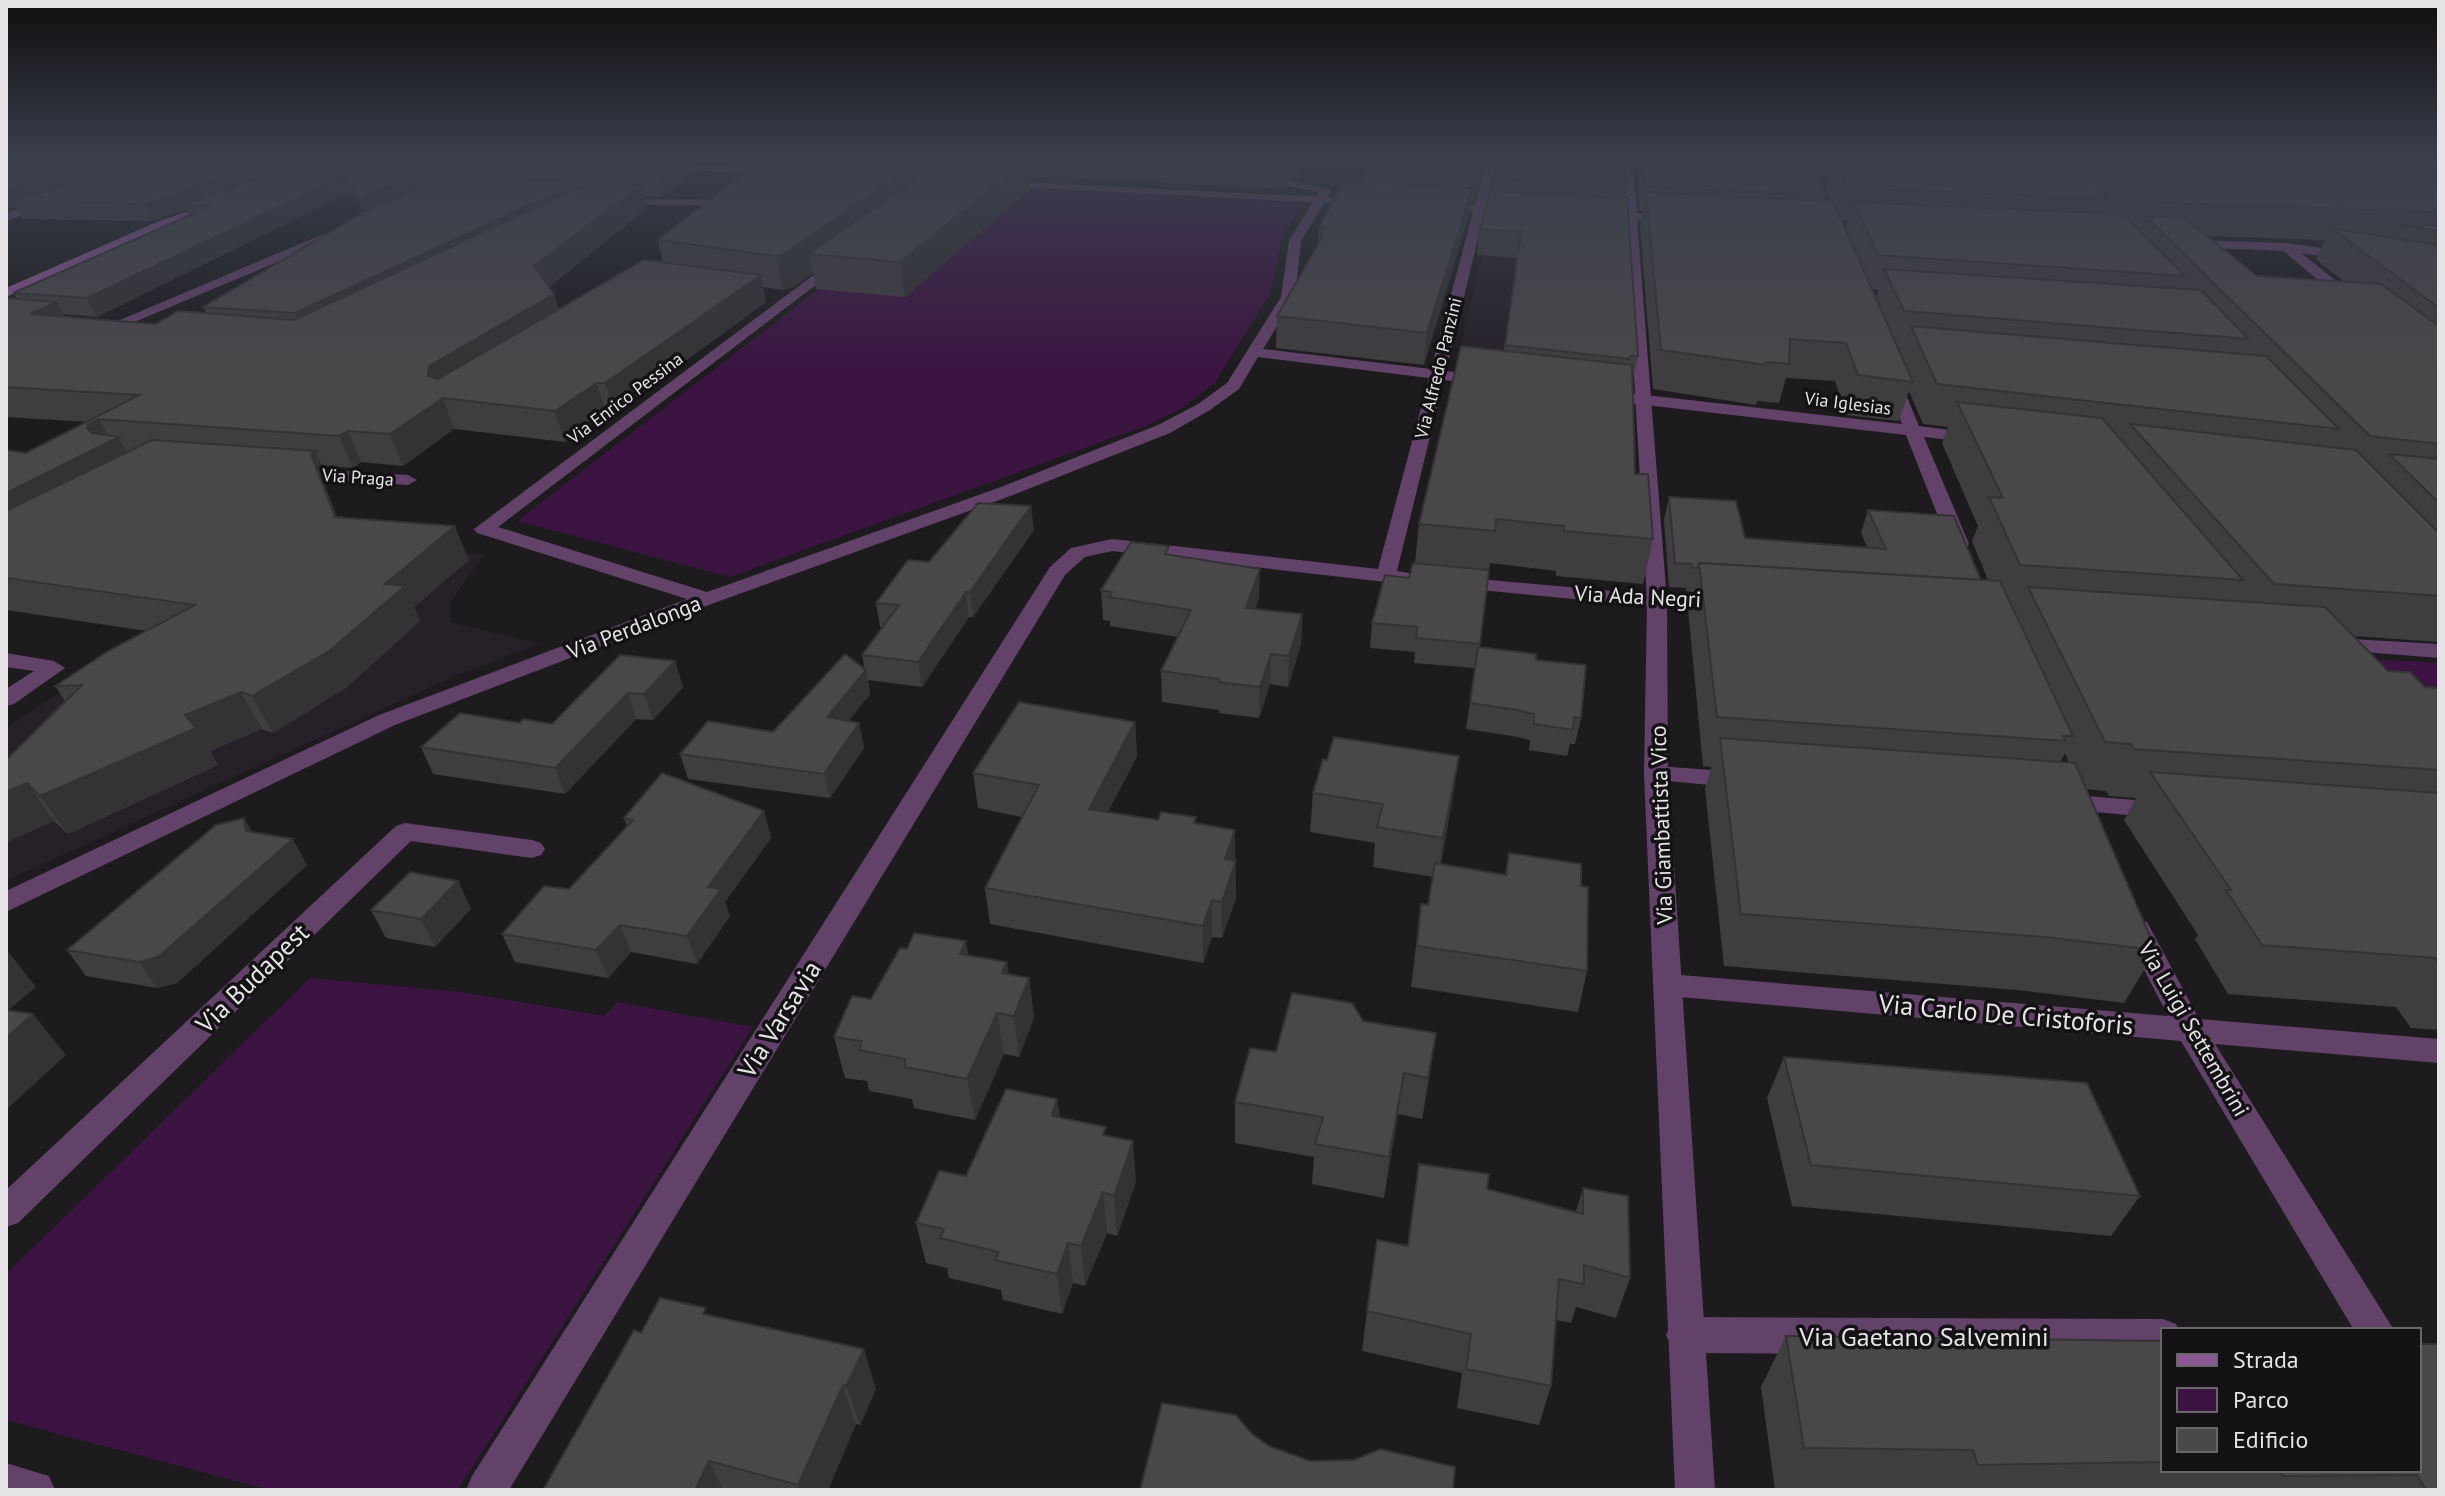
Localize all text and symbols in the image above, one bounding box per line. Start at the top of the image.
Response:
street label: Via Alfredo Panzini [1409,295,1467,442]
street label: Via Enrico Pessina [562,347,687,450]
street label: Via Iglesias [1802,386,1893,420]
street label: Via Praga [320,463,395,491]
street label: Via Ada Negri [1573,579,1702,613]
street label: Via Perdalonga [562,589,705,666]
street label: Via Giambattista Vico [1644,725,1679,926]
street label: Via Budapest [188,916,316,1041]
street label: Via Luigi Settembrini [2132,936,2255,1121]
street label: Via Varsavia [729,954,828,1085]
street label: Via Carlo De Cristoforis [1876,986,2135,1042]
street label: Via Gaetano Salvemini [1798,1320,2049,1353]
legend [2161,1328,2421,1472]
text: Strada [2233,1344,2299,1375]
text: Parco [2233,1384,2289,1415]
text: Edificio [2233,1424,2308,1455]

